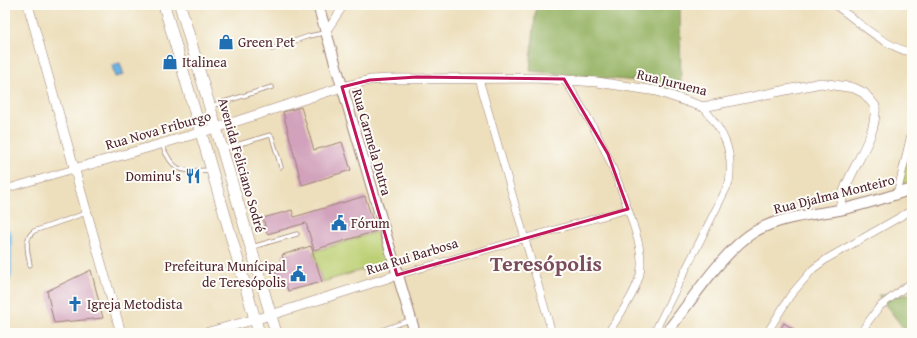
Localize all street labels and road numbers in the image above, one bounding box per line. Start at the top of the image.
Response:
street label: Rua Juruena [635,64,710,100]
street label: Rua Carmela Dutra [347,86,397,198]
street label: Avenida Feliciano Sodré [213,95,271,235]
street label: Rua Nova Friburgo [103,105,213,155]
street label: Rua Djalma Monteiro [771,169,897,219]
street label: Rua Rui Barbosa [364,232,461,279]

